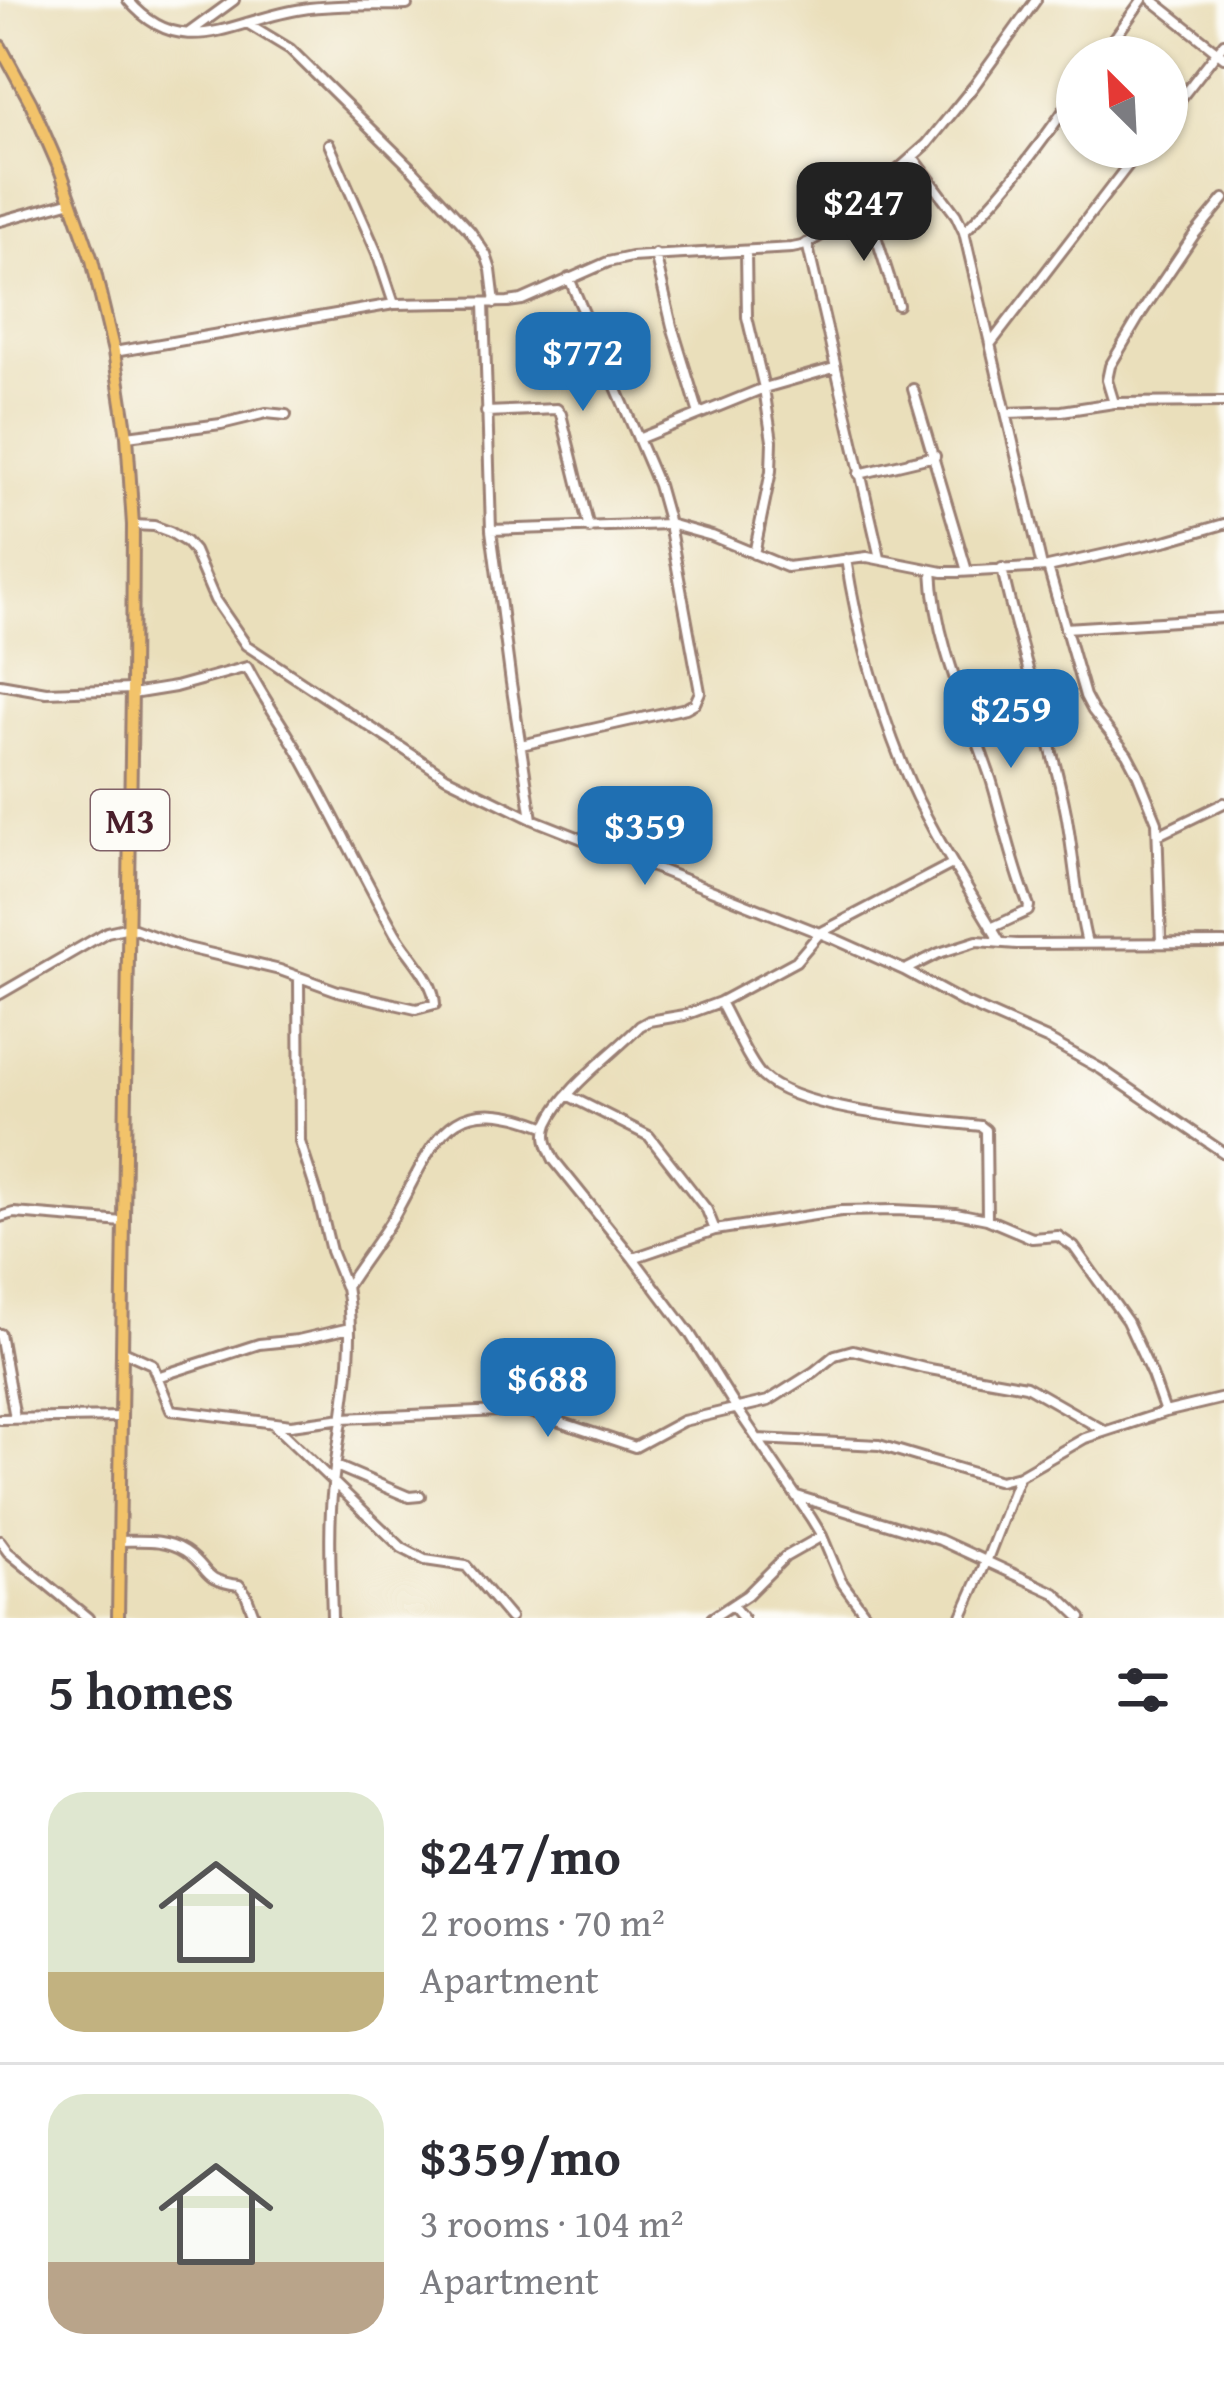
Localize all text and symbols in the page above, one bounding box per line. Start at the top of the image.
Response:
north arrow [1056,36,1188,168]
map controls [1056,36,1188,168]
pin: $247 [793,162,935,264]
text: $247 [824,172,904,229]
pin: $772 [512,312,654,414]
text: $772 [543,322,623,379]
pin: $259 [940,669,1082,771]
text: $259 [971,679,1051,736]
pin: $359 [574,786,716,888]
road number: M3 [91,790,169,850]
text: $359 [605,796,685,853]
pin: $688 [477,1338,619,1440]
text: $688 [508,1348,588,1405]
text: 5 homes [48,1653,234,1728]
icon: filters [1110,1657,1176,1723]
text: $247/mo [420,1818,621,1893]
icon: home [144,1840,288,1984]
text: 2 rooms · 70 m² [420,1893,665,1950]
text: Apartment [420,1950,599,2007]
text: $359/mo [420,2119,621,2194]
icon: home [144,2142,288,2286]
text: 3 rooms · 104 m² [420,2194,684,2251]
text: Apartment [420,2251,599,2308]

